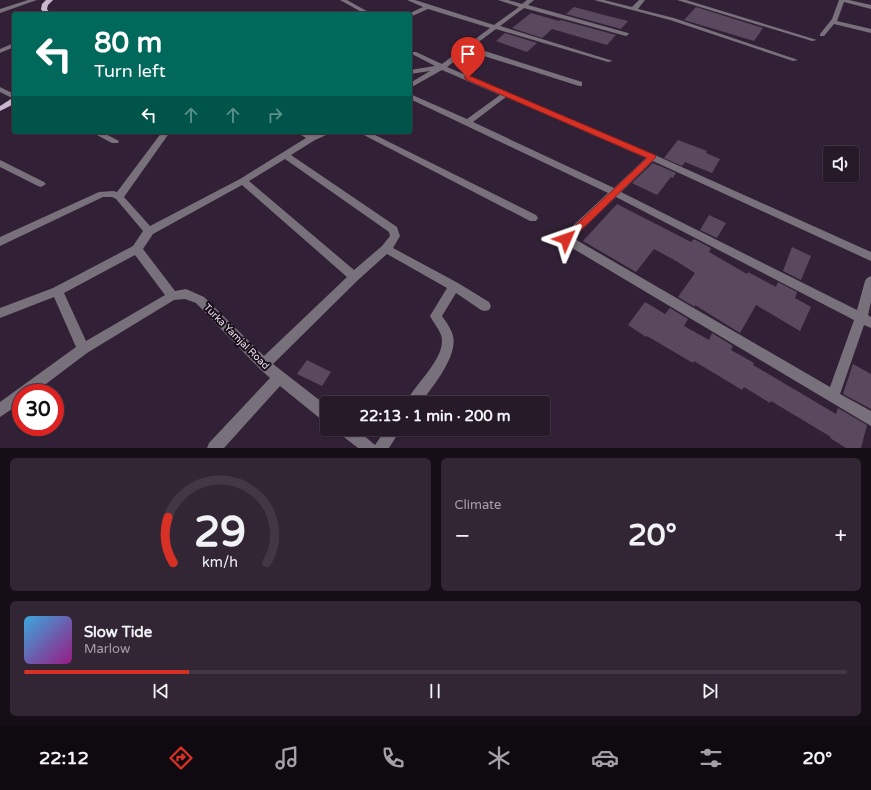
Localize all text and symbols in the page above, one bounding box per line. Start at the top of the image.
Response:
text: 80 m [94,26,162,60]
icon: left [28,28,80,80]
pin [451,37,485,78]
icon: arrive [457,43,479,65]
text: Turn left [94,60,166,82]
icon: left [138,104,160,126]
icon: ahead [180,104,202,126]
icon: ahead [222,104,244,126]
icon: right [264,104,286,126]
map controls [823,146,859,182]
button: sound [823,146,859,182]
position arrow [545,218,587,260]
street label: Turka Yamjal Road [201,301,272,372]
speed limit sign: 30 [12,384,64,436]
text: 22:13 · 1 min · 200 m [360,407,510,425]
text: Climate [455,497,501,513]
text: 29 [194,507,246,557]
text: 20° [628,517,677,554]
text: − [455,523,470,549]
text: + [835,523,847,549]
text: km/h [202,553,238,570]
text: Slow Tide [84,623,152,641]
text: Marlow [84,641,130,657]
icon: previous [150,680,172,702]
icon: pause [424,680,446,702]
icon: next [699,680,721,702]
icon: directions [167,744,195,772]
icon: music [273,744,301,772]
icon: phone [379,744,407,772]
icon: climate [485,744,513,772]
icon: car [591,744,619,772]
icon: filters [697,744,725,772]
text: 22:12 [39,747,89,769]
text: 20° [803,747,832,769]

